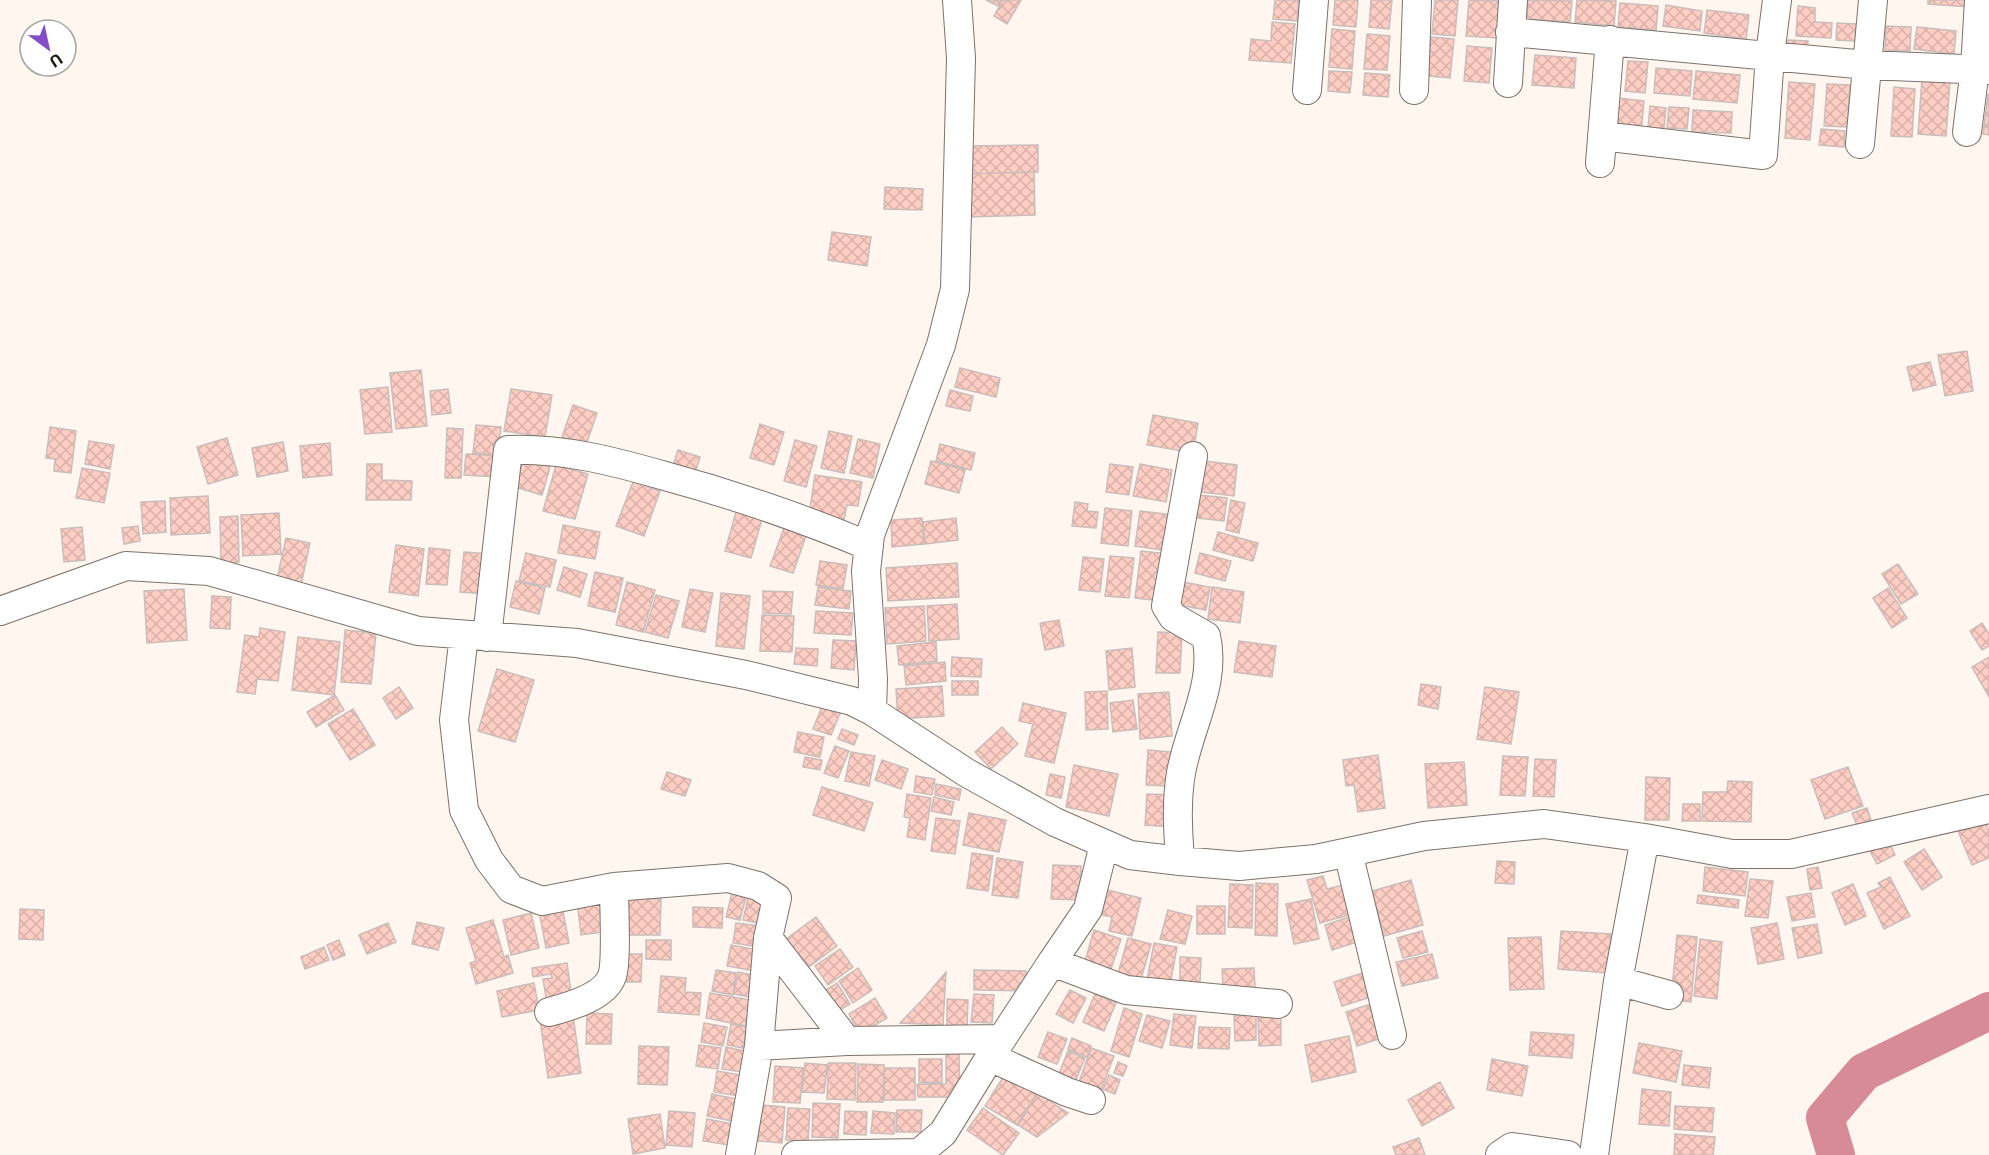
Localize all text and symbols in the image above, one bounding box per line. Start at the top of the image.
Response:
north arrow [18,18,78,78]
text: U [45,48,67,73]

